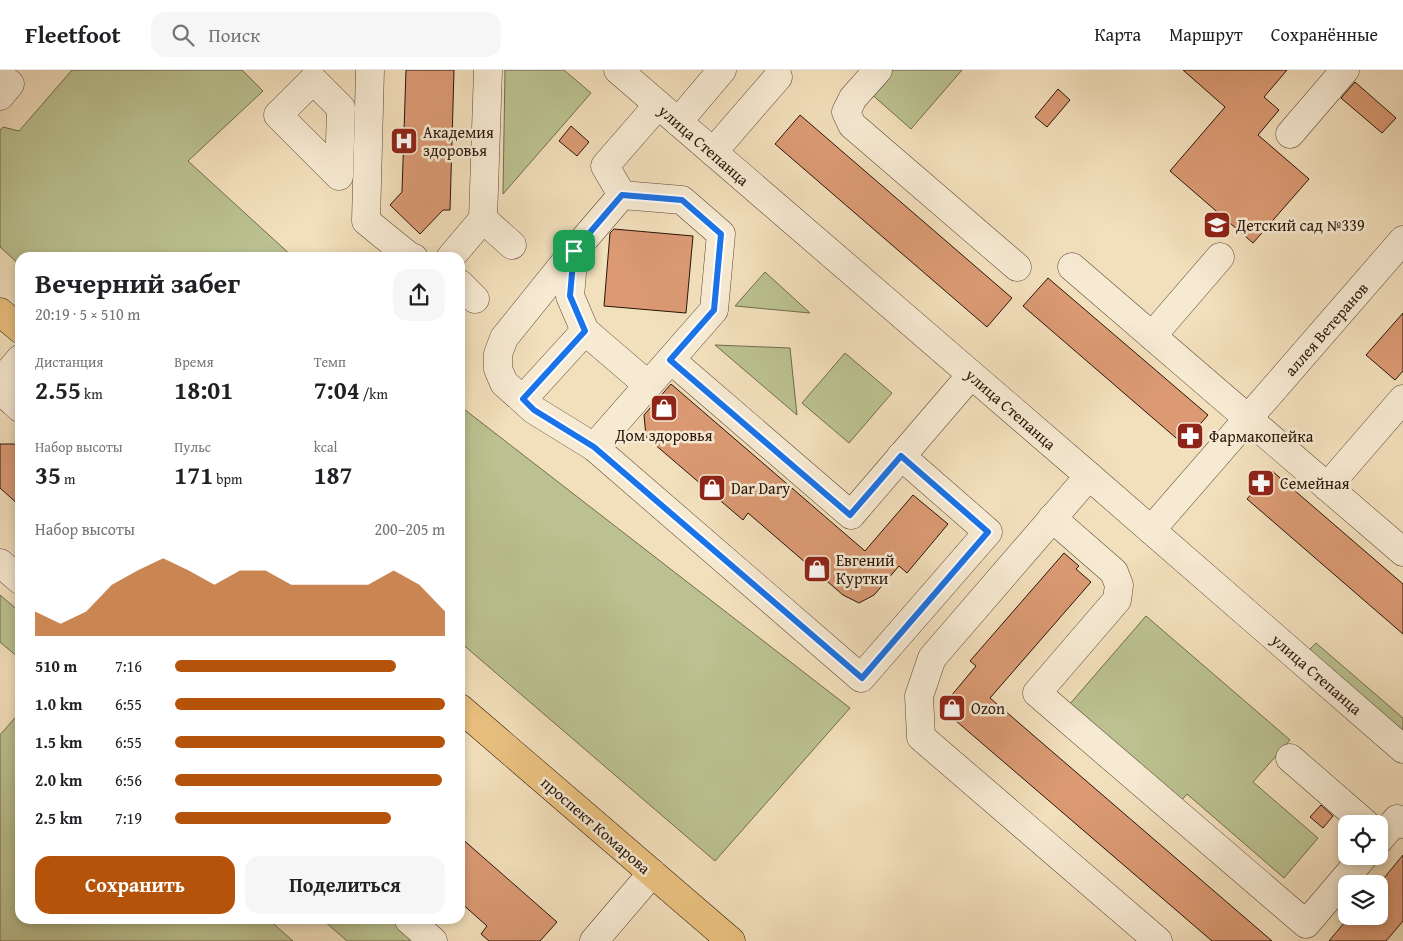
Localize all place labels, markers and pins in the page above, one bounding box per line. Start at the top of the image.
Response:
place label: Академия здоровья [423,120,494,162]
hospital icon: Академия здоровья [389,126,419,156]
school or university icon: Детский сад №339 [1202,210,1232,240]
place label: Детский сад №339 [1235,213,1365,237]
pin [553,230,595,272]
shop icon: Дом здоровья [649,393,679,423]
pharmacy icon: Фармакопейка [1175,421,1205,451]
place label: Дом здоровья [614,423,713,447]
place label: Фармакопейка [1209,424,1314,448]
pharmacy icon: Семейная [1246,468,1276,498]
place label: Семейная [1280,471,1350,495]
shop icon: Dar Dary [697,473,727,503]
place label: Dar Dary [731,476,790,500]
place label: Евгений Куртки [836,548,895,590]
shop icon: Евгений Куртки [802,554,832,584]
shop icon: Ozon [937,693,967,723]
place label: Ozon [971,696,1005,720]

